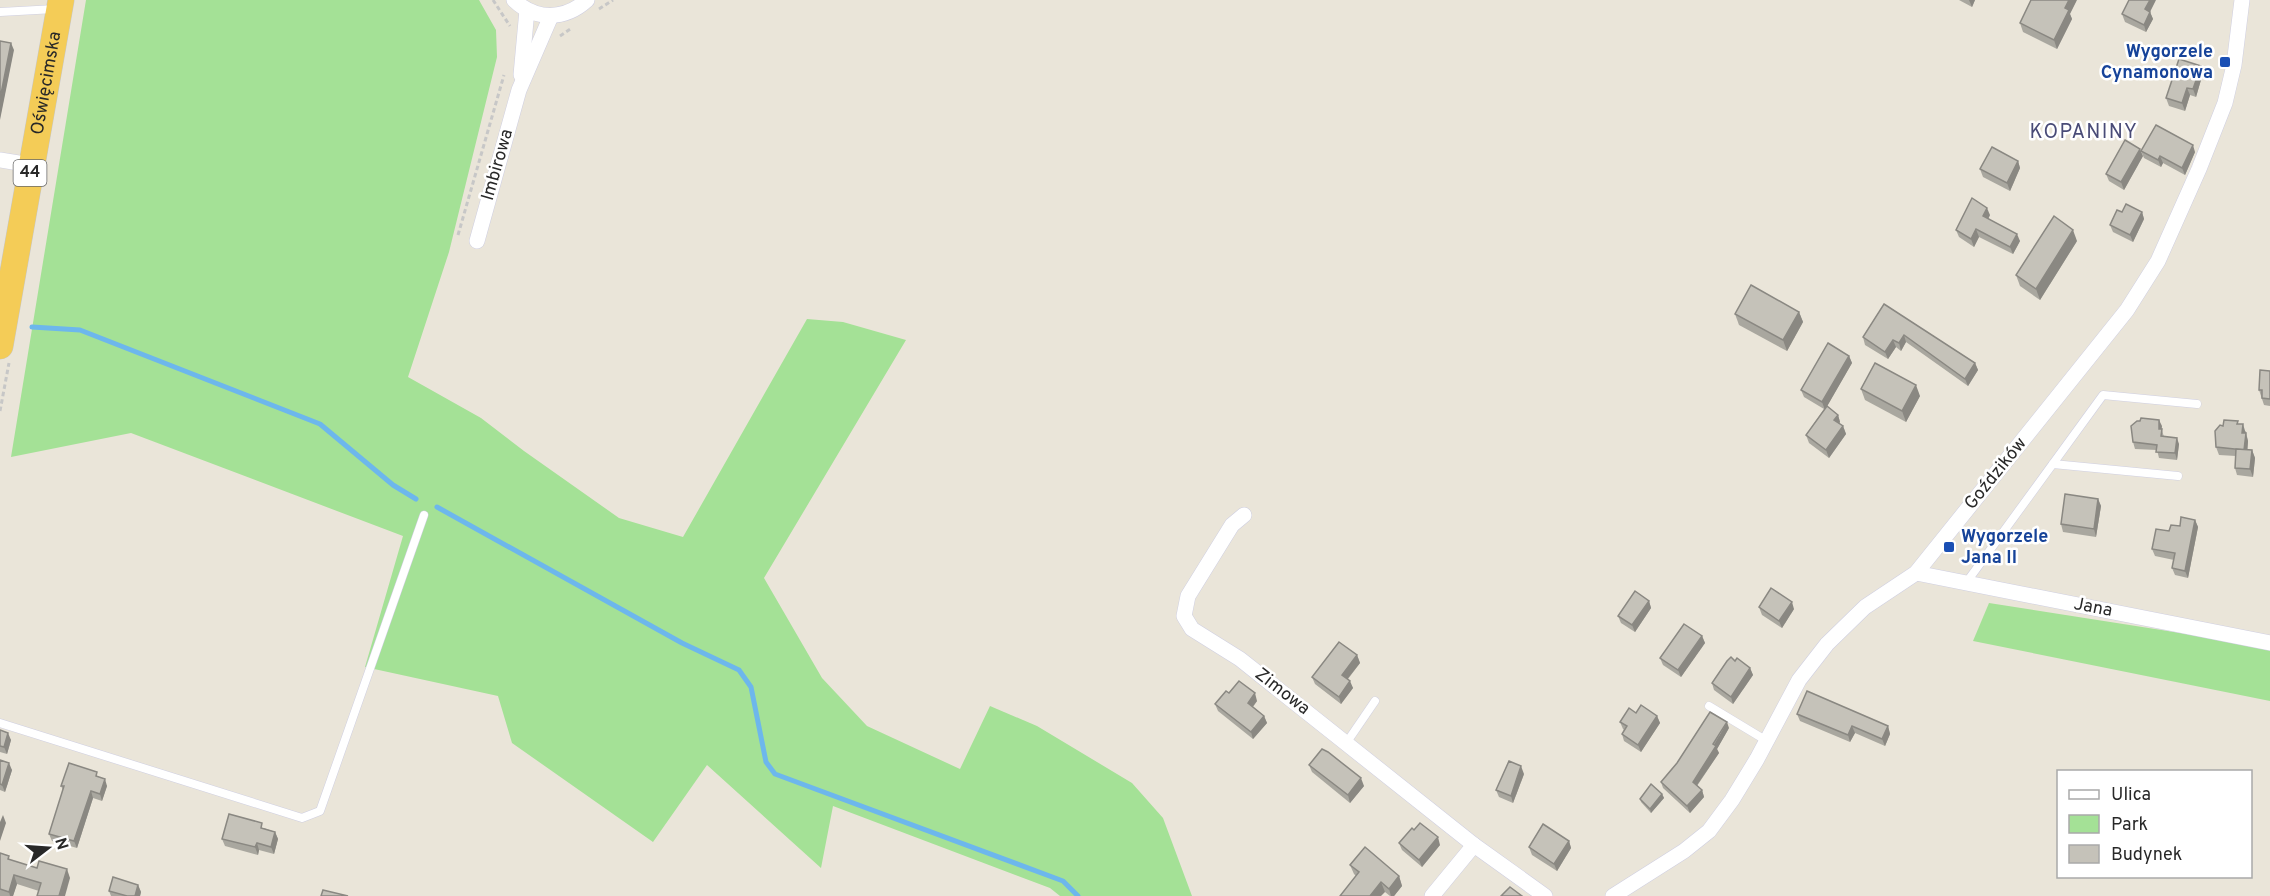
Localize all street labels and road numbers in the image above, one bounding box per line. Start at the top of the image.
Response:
street label: Oświęcimska [26,29,67,137]
street label: Imbirowa [477,126,519,204]
road number: 44 [14,160,46,186]
street label: Goździków [1960,433,2032,515]
street label: Jana [2072,593,2114,623]
street label: Zimowa [1250,663,1314,721]

